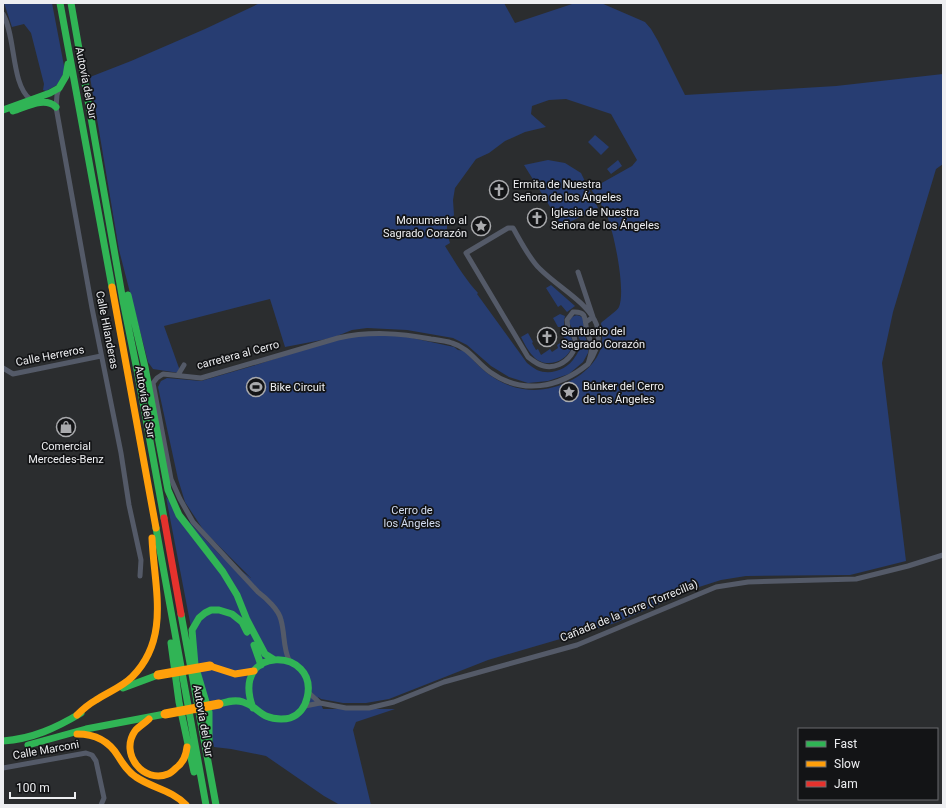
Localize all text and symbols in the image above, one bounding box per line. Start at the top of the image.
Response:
street label: Autovía del Sur [73,46,99,121]
place label: Ermita de Nuestra Señora de los Ángeles [513,178,622,204]
church icon: Ermita de Nuestra Señora de los Ángeles [488,179,510,201]
place label: Iglesia de Nuestra Señora de los Ángeles [551,206,660,232]
church icon: Iglesia de Nuestra Señora de los Ángeles [526,207,548,229]
place label: Monumento al Sagrado Corazón [383,214,467,240]
place icon: Monumento al Sagrado Corazón [470,215,492,237]
street label: Calle Hilanderas [93,290,121,371]
place label: Santuario del Sagrado Corazón [561,325,645,351]
church icon: Santuario del Sagrado Corazón [536,326,558,348]
street label: carretera al Cerro [195,338,281,372]
street label: Calle Herreros [15,343,86,369]
street label: Autovía del Sur [132,365,158,440]
sports icon: Bike Circuit [245,376,267,398]
place label: Búnker del Cerro de los Ángeles [583,380,664,406]
place label: Bike Circuit [270,381,326,394]
place icon: Búnker del Cerro de los Ángeles [558,381,580,403]
shop icon: Comercial Mercedes-Benz [55,416,77,438]
place label: Comercial Mercedes-Benz [28,440,104,466]
park label: Cerro de los Ángeles [384,504,441,530]
street label: Cañada de la Torre (Torrecilla) [558,577,700,645]
street label: Autovía del Sur [190,684,216,759]
legend [798,728,938,800]
text: Fast [834,737,857,751]
street label: Calle Marconi [12,738,80,762]
text: Slow [834,757,860,771]
scale bar [10,774,75,800]
text: Jam [834,777,858,791]
text: 100 m [16,781,50,795]

